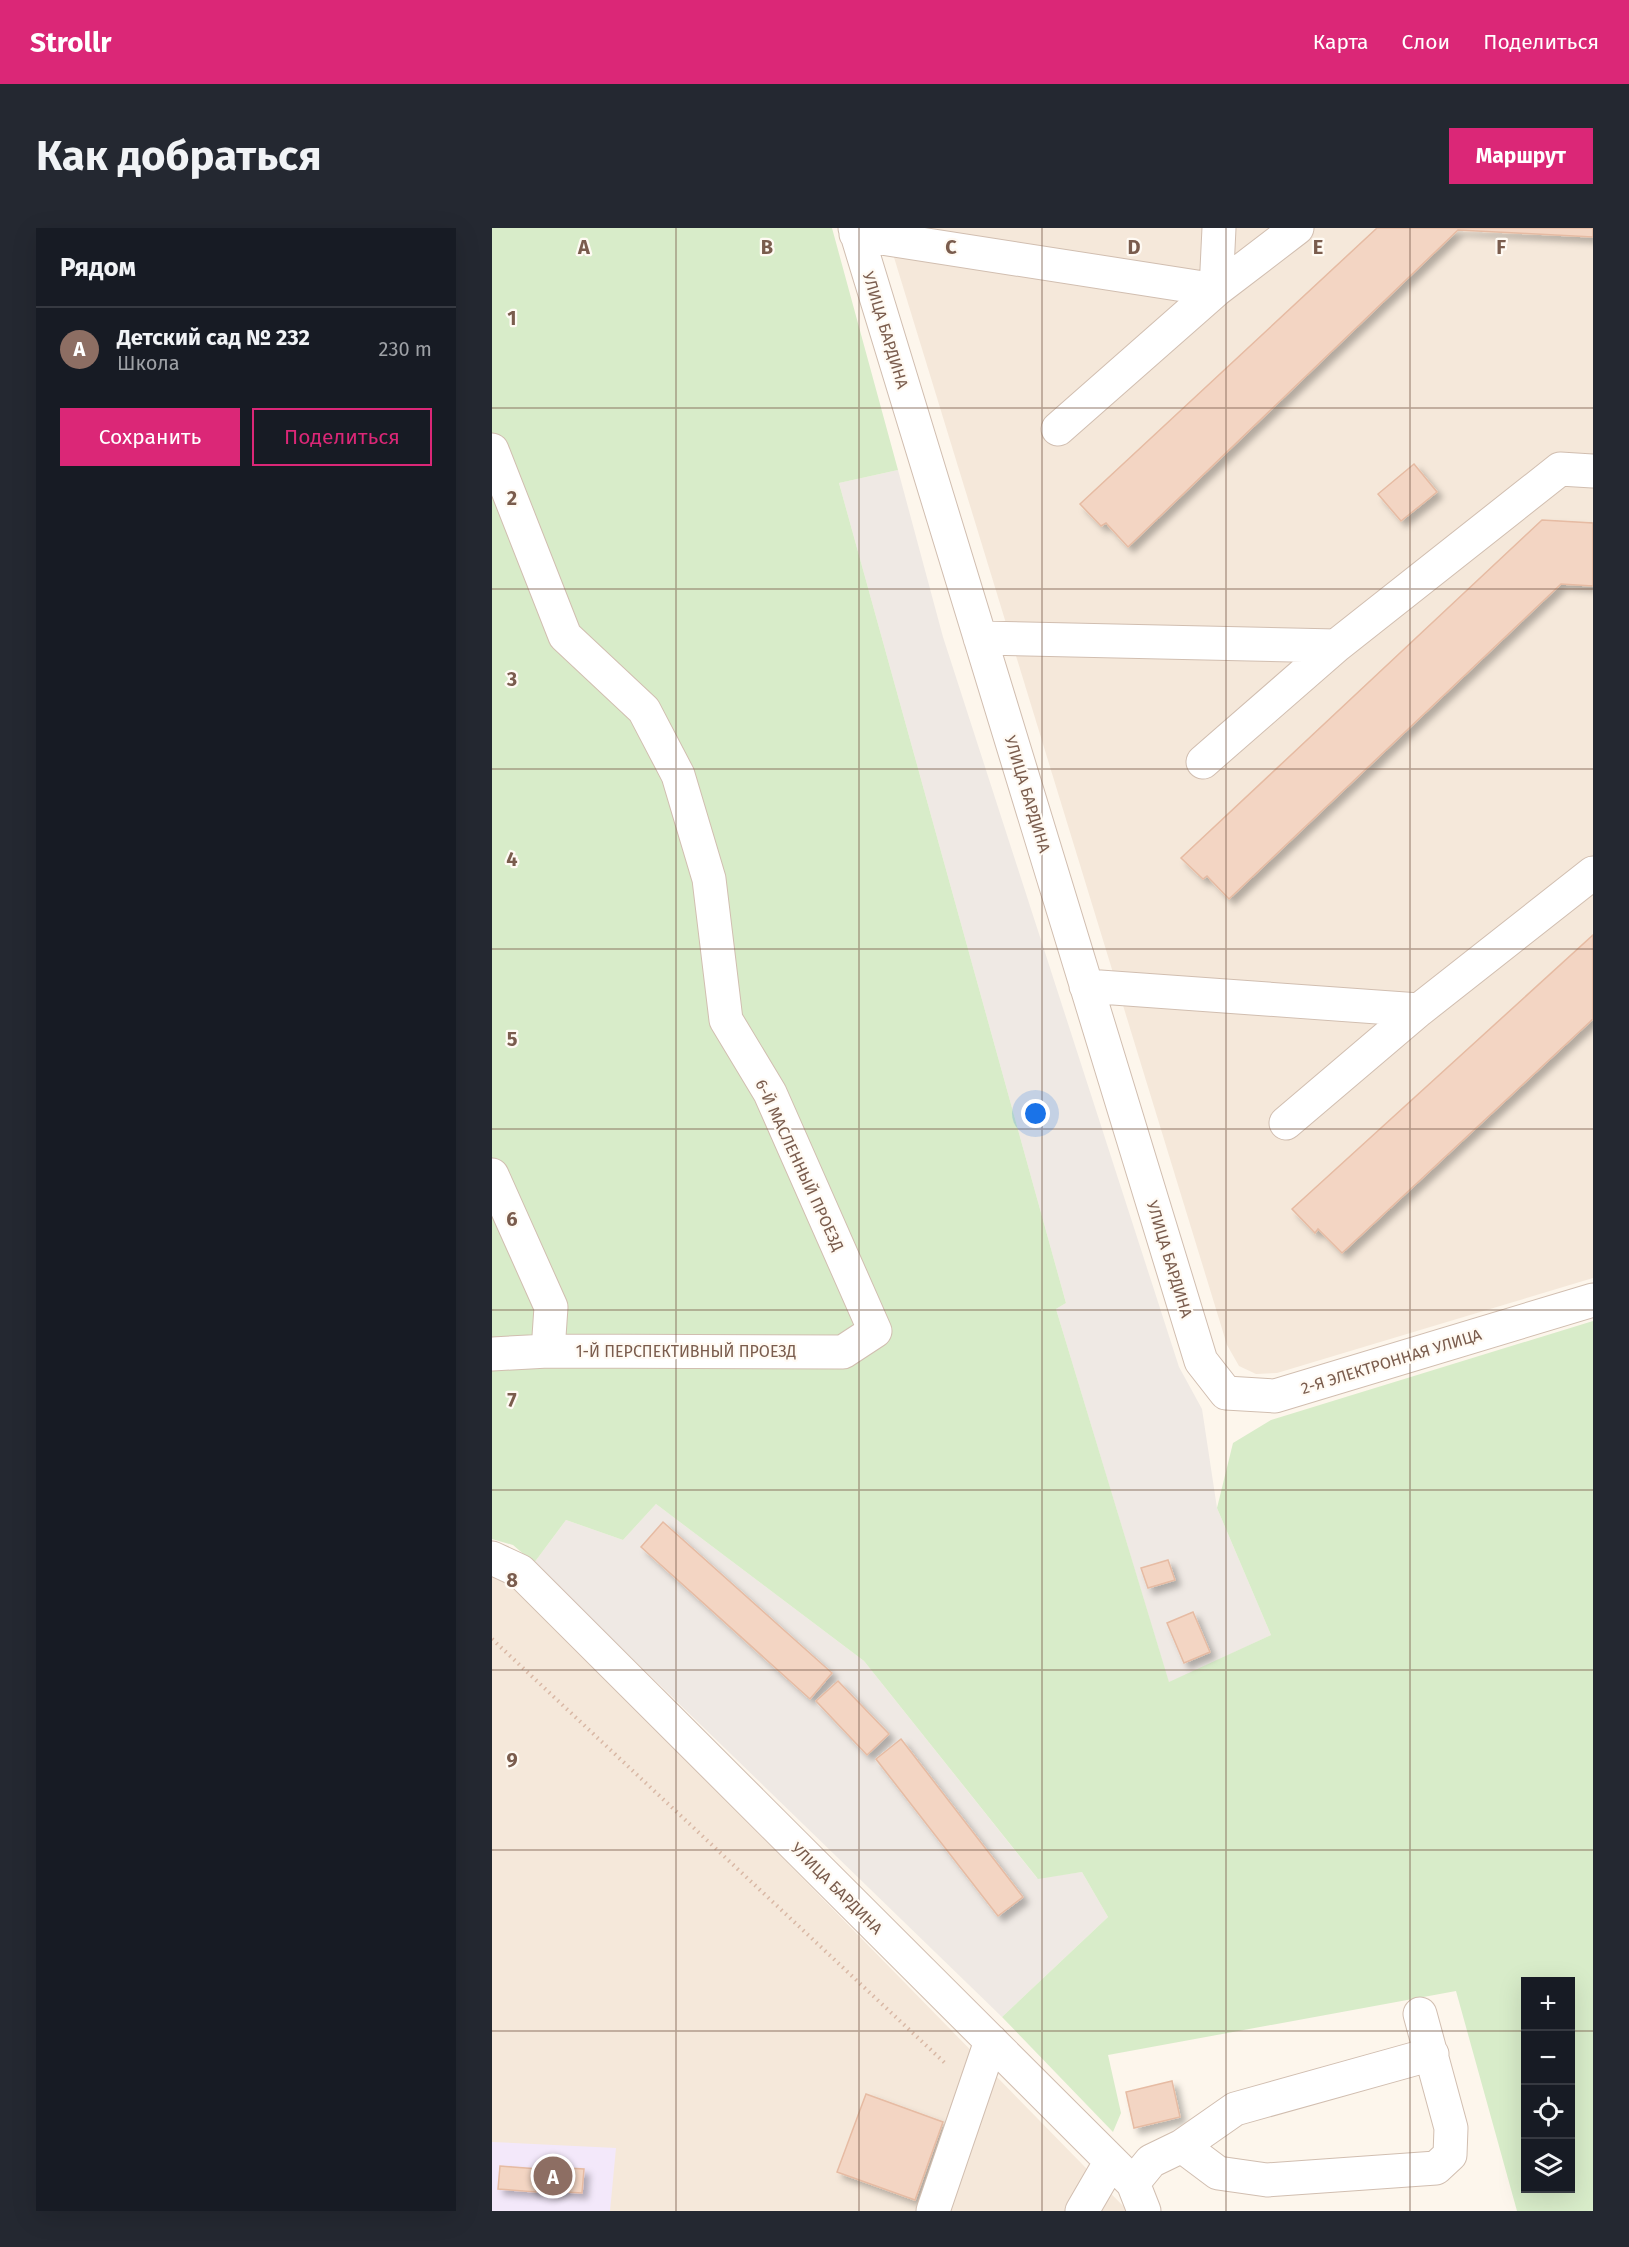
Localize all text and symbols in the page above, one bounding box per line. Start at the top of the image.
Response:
text: Strollr [30,26,111,59]
text: Карта [1313,29,1369,55]
text: Слои [1402,29,1450,55]
text: Поделиться [1483,29,1599,55]
button: Маршрут [1449,128,1593,184]
text: Как добраться [36,131,322,181]
text: A [577,235,591,259]
text: B [761,235,773,259]
text: C [945,235,957,259]
text: D [1127,235,1141,259]
text: E [1313,235,1323,259]
text: F [1496,235,1506,259]
text: Рядом [60,252,136,283]
street label: УЛИЦА БАРДИНА [859,269,913,392]
text: 1 [507,306,517,330]
text: Детский сад № 232 [117,324,310,351]
text: A [74,337,85,361]
text: 230 m [379,337,432,361]
text: Школа [117,351,180,375]
button: Сохранить [60,408,240,466]
button: Поделиться [252,408,432,466]
text: 2 [507,486,517,510]
text: 3 [506,667,517,691]
street label: УЛИЦА БАРДИНА [1001,733,1055,856]
text: 4 [506,847,518,871]
text: 5 [507,1027,518,1051]
street label: 6-Й МАСЛЕННЫЙ ПРОЕЗД [751,1076,848,1254]
your location [1021,1099,1050,1128]
street label: УЛИЦА БАРДИНА [1143,1198,1197,1321]
text: 6 [506,1207,518,1231]
street label: 2-Я ЭЛЕКТРОННАЯ УЛИЦА [1299,1325,1485,1398]
street label: 1-Й ПЕРСПЕКТИВНЫЙ ПРОЕЗД [576,1342,797,1361]
text: 7 [507,1388,517,1412]
text: 8 [506,1568,518,1592]
text: 9 [506,1748,518,1772]
street label: УЛИЦА БАРДИНА [787,1839,887,1939]
map controls [1521,1977,1575,2193]
button: + [1521,1977,1575,2031]
button: − [1521,2031,1575,2085]
button: locate [1521,2085,1575,2139]
button: layers [1521,2139,1575,2193]
pin: A [534,2154,572,2198]

